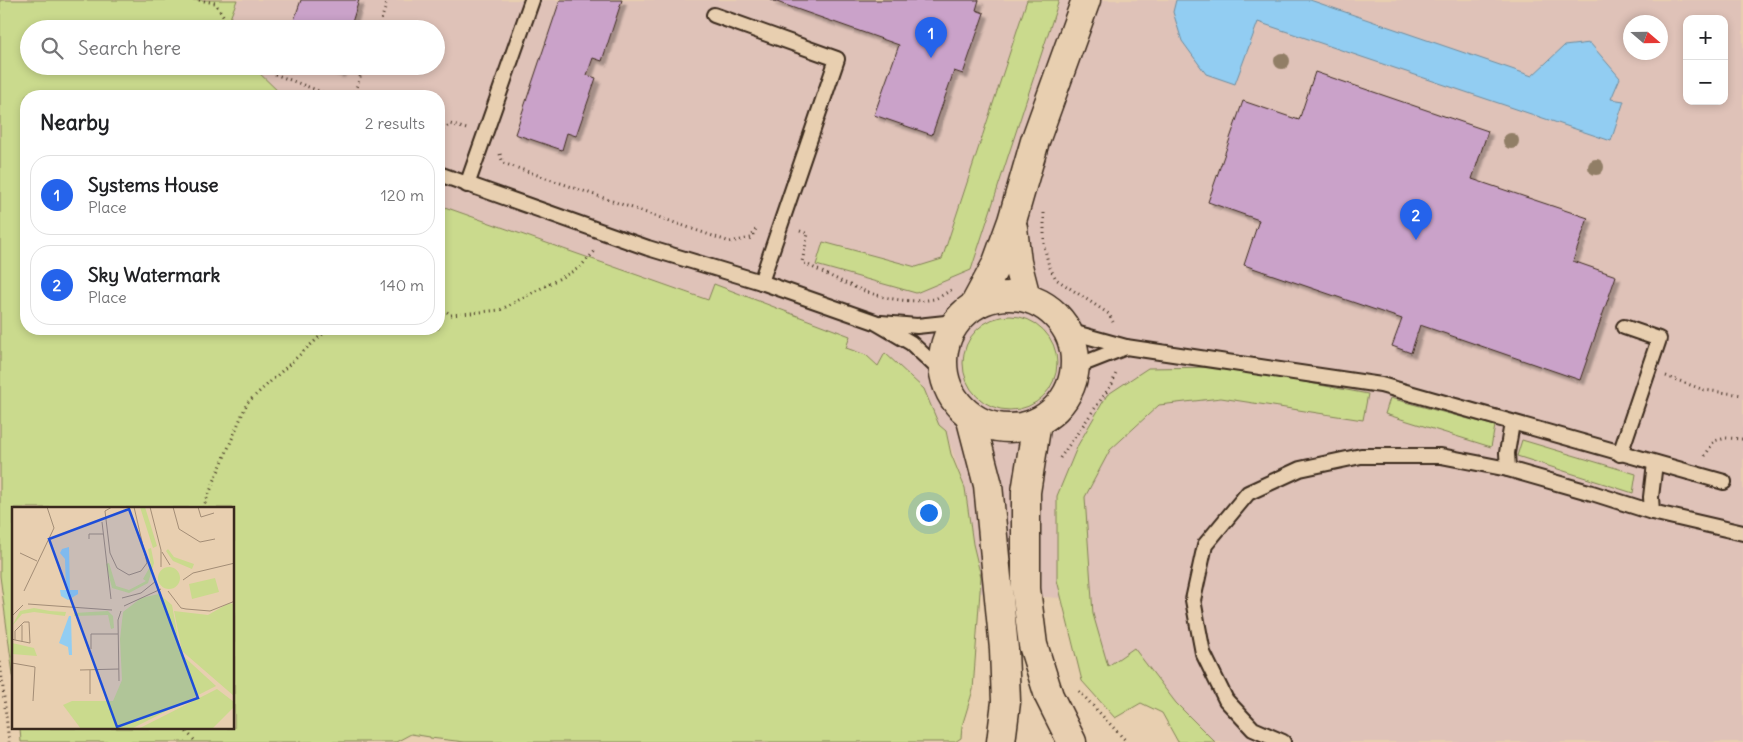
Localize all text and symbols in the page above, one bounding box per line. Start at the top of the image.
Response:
north arrow [1623,15,1668,60]
map controls [1683,15,1728,105]
button: + [1683,15,1728,60]
pin: 1 [915,17,947,58]
search box [20,20,445,75]
icon: search [38,34,66,62]
text: Search here [78,36,181,60]
button: − [1683,60,1728,105]
text: Nearby [40,109,110,136]
text: 2 results [365,113,425,133]
text: Systems House [88,173,219,197]
text: 1 [54,185,60,205]
text: 120 m [381,185,424,205]
text: Place [88,197,127,217]
pin: 2 [1400,199,1432,240]
text: Sky Watermark [88,263,220,287]
text: 2 [53,275,61,295]
text: 140 m [380,275,424,295]
text: Place [88,287,127,307]
your location [916,500,942,526]
inset map [12,507,235,730]

